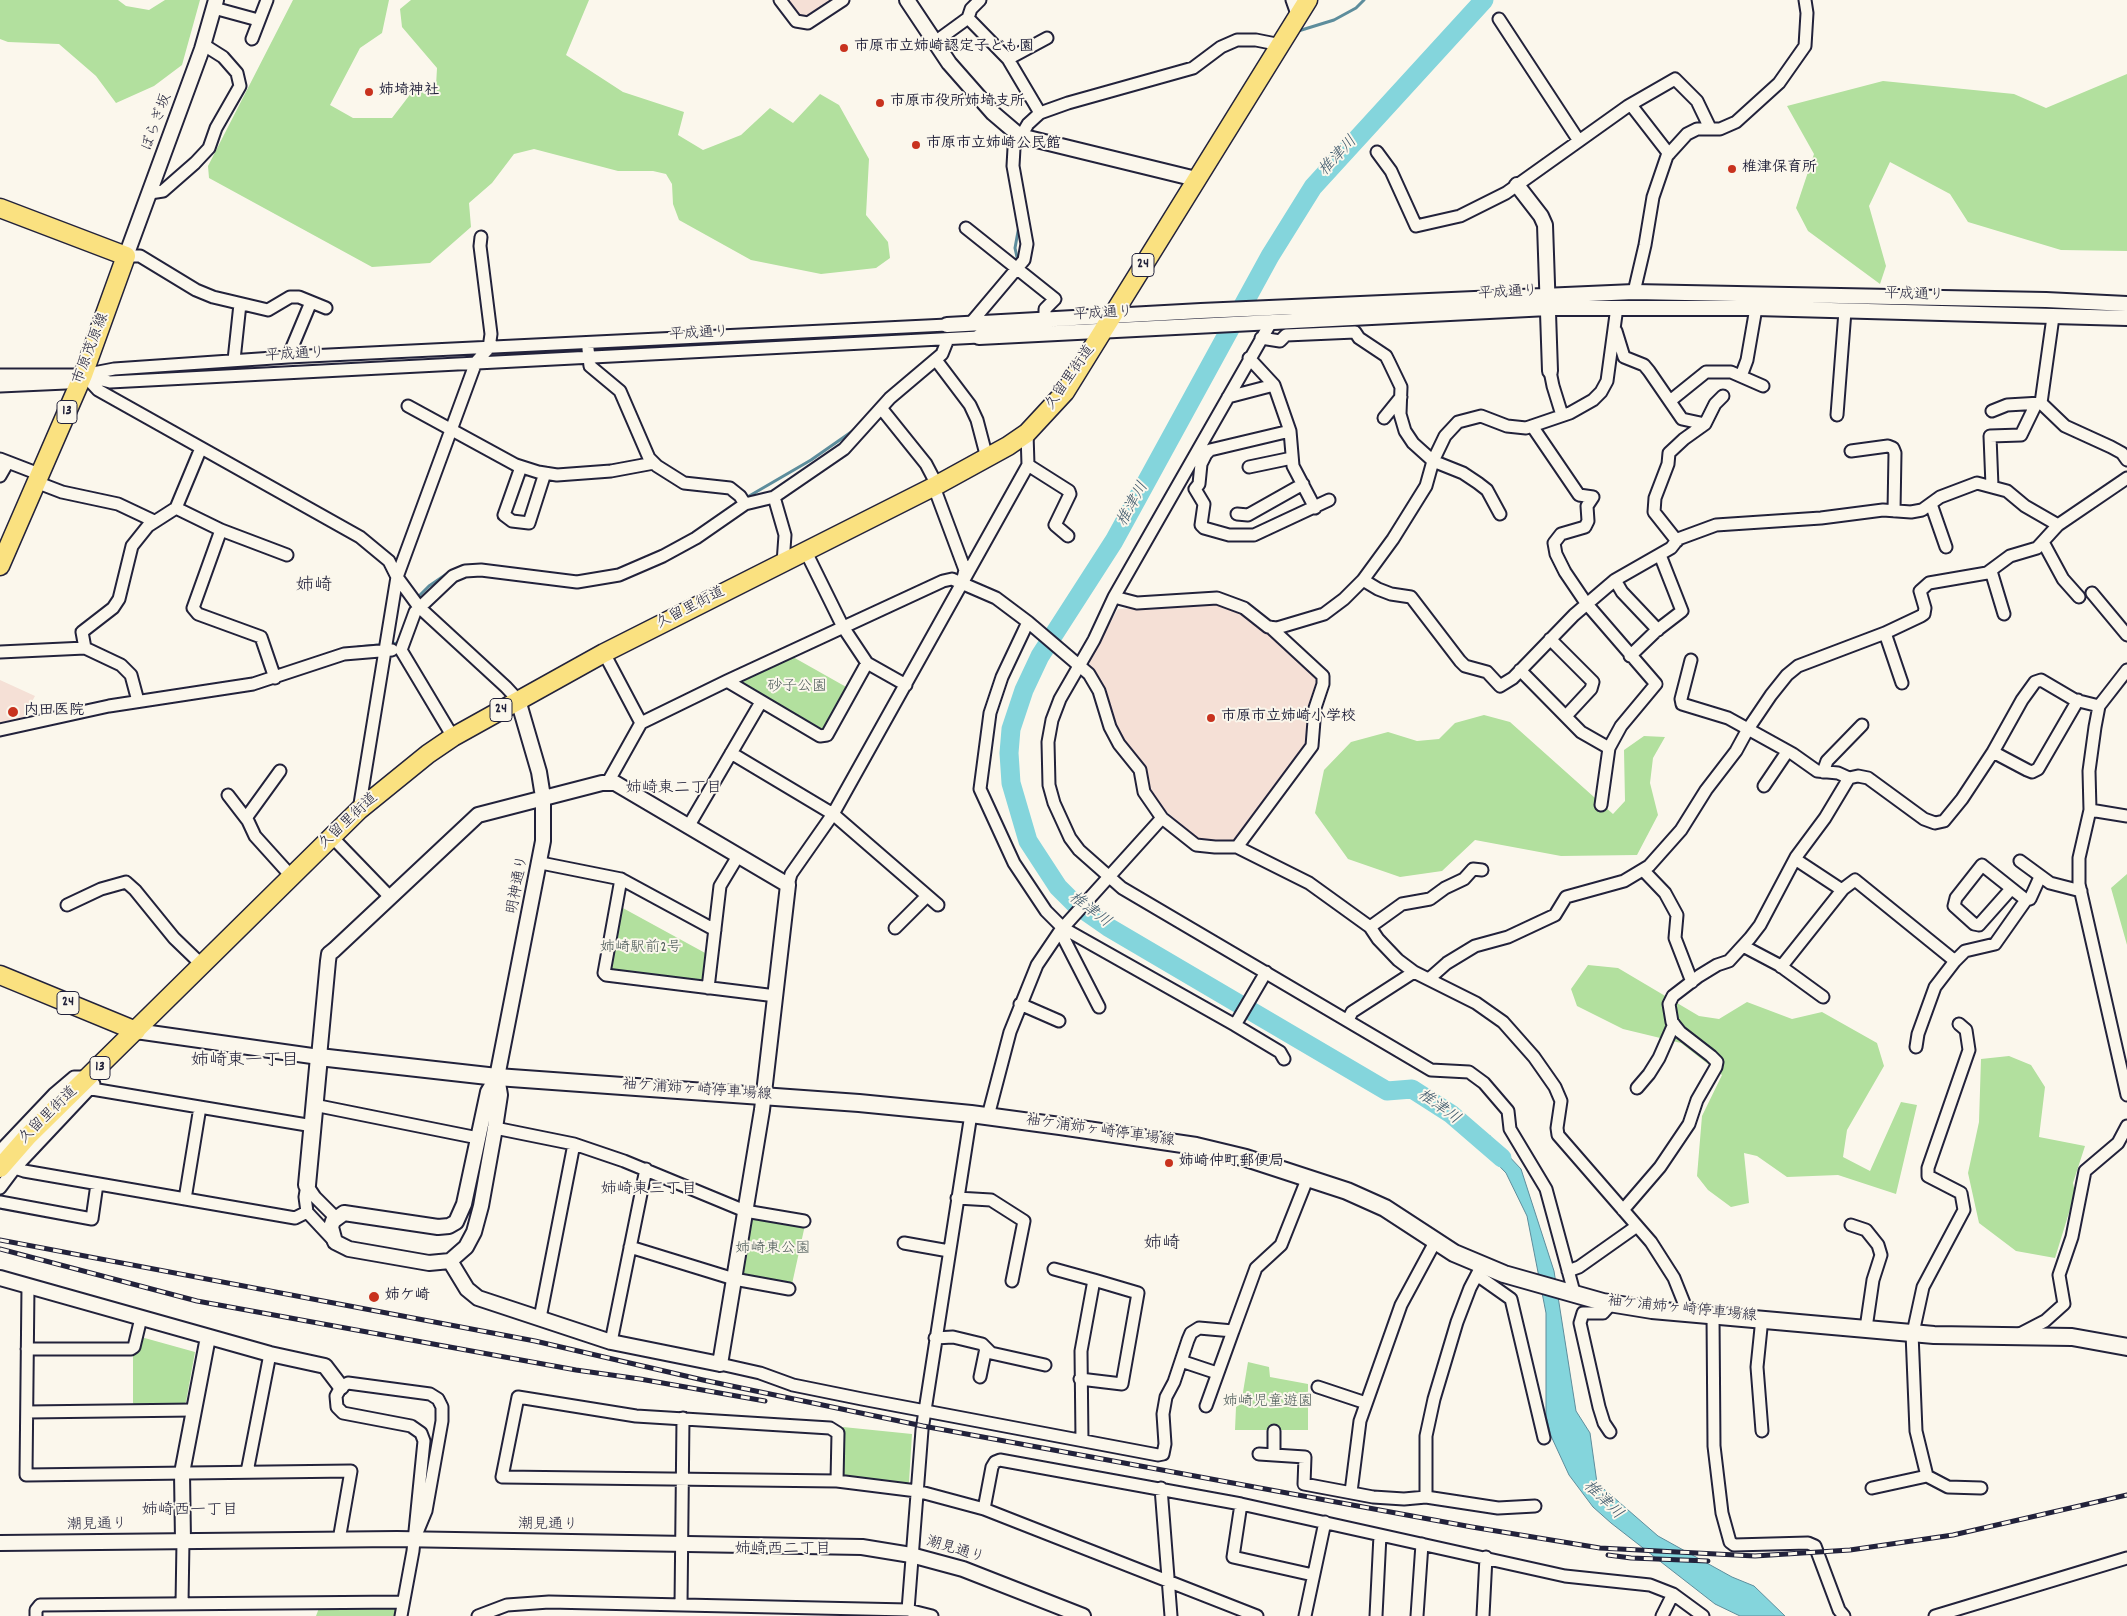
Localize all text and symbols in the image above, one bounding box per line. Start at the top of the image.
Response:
place label: 市原市立姉崎認定子ども園 [854,39,1034,57]
marker: 市原市立姉崎認定子ども園 [838,42,850,54]
place label: 姉埼神社 [379,83,439,101]
marker: 姉埼神社 [363,86,375,98]
street label: ぼらぎ坂 [139,92,177,154]
place label: 市原市役所姉埼支所 [890,94,1025,112]
marker: 市原市役所姉埼支所 [874,97,886,109]
water label: 椎津川 [1316,133,1362,181]
place label: 市原市立姉崎公民館 [926,136,1061,154]
marker: 市原市立姉崎公民館 [910,139,922,151]
place label: 椎津保育所 [1742,160,1817,178]
marker: 椎津保育所 [1726,163,1738,175]
road number: 24 [1132,254,1154,276]
street label: 平成通り [1478,283,1538,305]
street label: 平成通り [1884,286,1944,306]
street label: 平成通り [1073,304,1133,326]
street label: 市原茂原線 [70,311,114,387]
street label: 平成通り [669,324,729,346]
street label: 久留里街道 [1042,342,1100,414]
street label: 平成通り [265,345,325,367]
road number: 13 [57,401,77,424]
water label: 椎津川 [1114,479,1154,531]
district label: 姉崎 [296,577,332,599]
street label: 久留里街道 [654,584,728,634]
park label: 砂子公園 [767,679,827,697]
road number: 24 [490,698,512,722]
place label: 内田医院 [24,703,84,721]
marker: 内田医院 [6,705,20,719]
place label: 市原市立姉崎小学校 [1221,709,1356,727]
marker: 市原市立姉崎小学校 [1205,712,1217,724]
district label: 姉崎東二丁目 [626,780,722,800]
street label: 久留里街道 [315,790,383,854]
street label: 明神通り [504,854,534,916]
water label: 椎津川 [1064,889,1114,933]
park label: 姉崎駅前2号 [600,940,682,958]
road number: 24 [57,991,79,1014]
district label: 姉崎東一丁目 [191,1052,299,1074]
road number: 13 [90,1056,110,1080]
street label: 袖ケ浦姉ヶ崎停車場線 [622,1077,772,1105]
street label: 久留里街道 [16,1083,82,1149]
water label: 椎津川 [1413,1086,1463,1130]
street label: 袖ケ浦姉ヶ崎停車場線 [1024,1113,1176,1151]
place label: 姉崎仲町郵便局 [1179,1154,1284,1172]
marker: 姉崎仲町郵便局 [1163,1157,1175,1169]
district label: 姉崎東三丁目 [601,1181,697,1201]
district label: 姉崎 [1144,1235,1180,1257]
park label: 姉崎東公園 [736,1241,810,1259]
place label: 姉ケ崎 [385,1288,430,1306]
marker: 姉ケ崎 [367,1290,381,1304]
street label: 袖ケ浦姉ヶ崎停車場線 [1606,1293,1758,1327]
park label: 姉崎児童遊園 [1223,1394,1313,1412]
water label: 椎津川 [1578,1477,1626,1525]
district label: 姉崎西一丁目 [142,1502,238,1522]
street label: 潮見通り [67,1516,127,1536]
street label: 潮見通り [518,1516,578,1536]
street label: 潮見通り [924,1534,986,1568]
district label: 姉崎西二丁目 [735,1541,831,1561]

